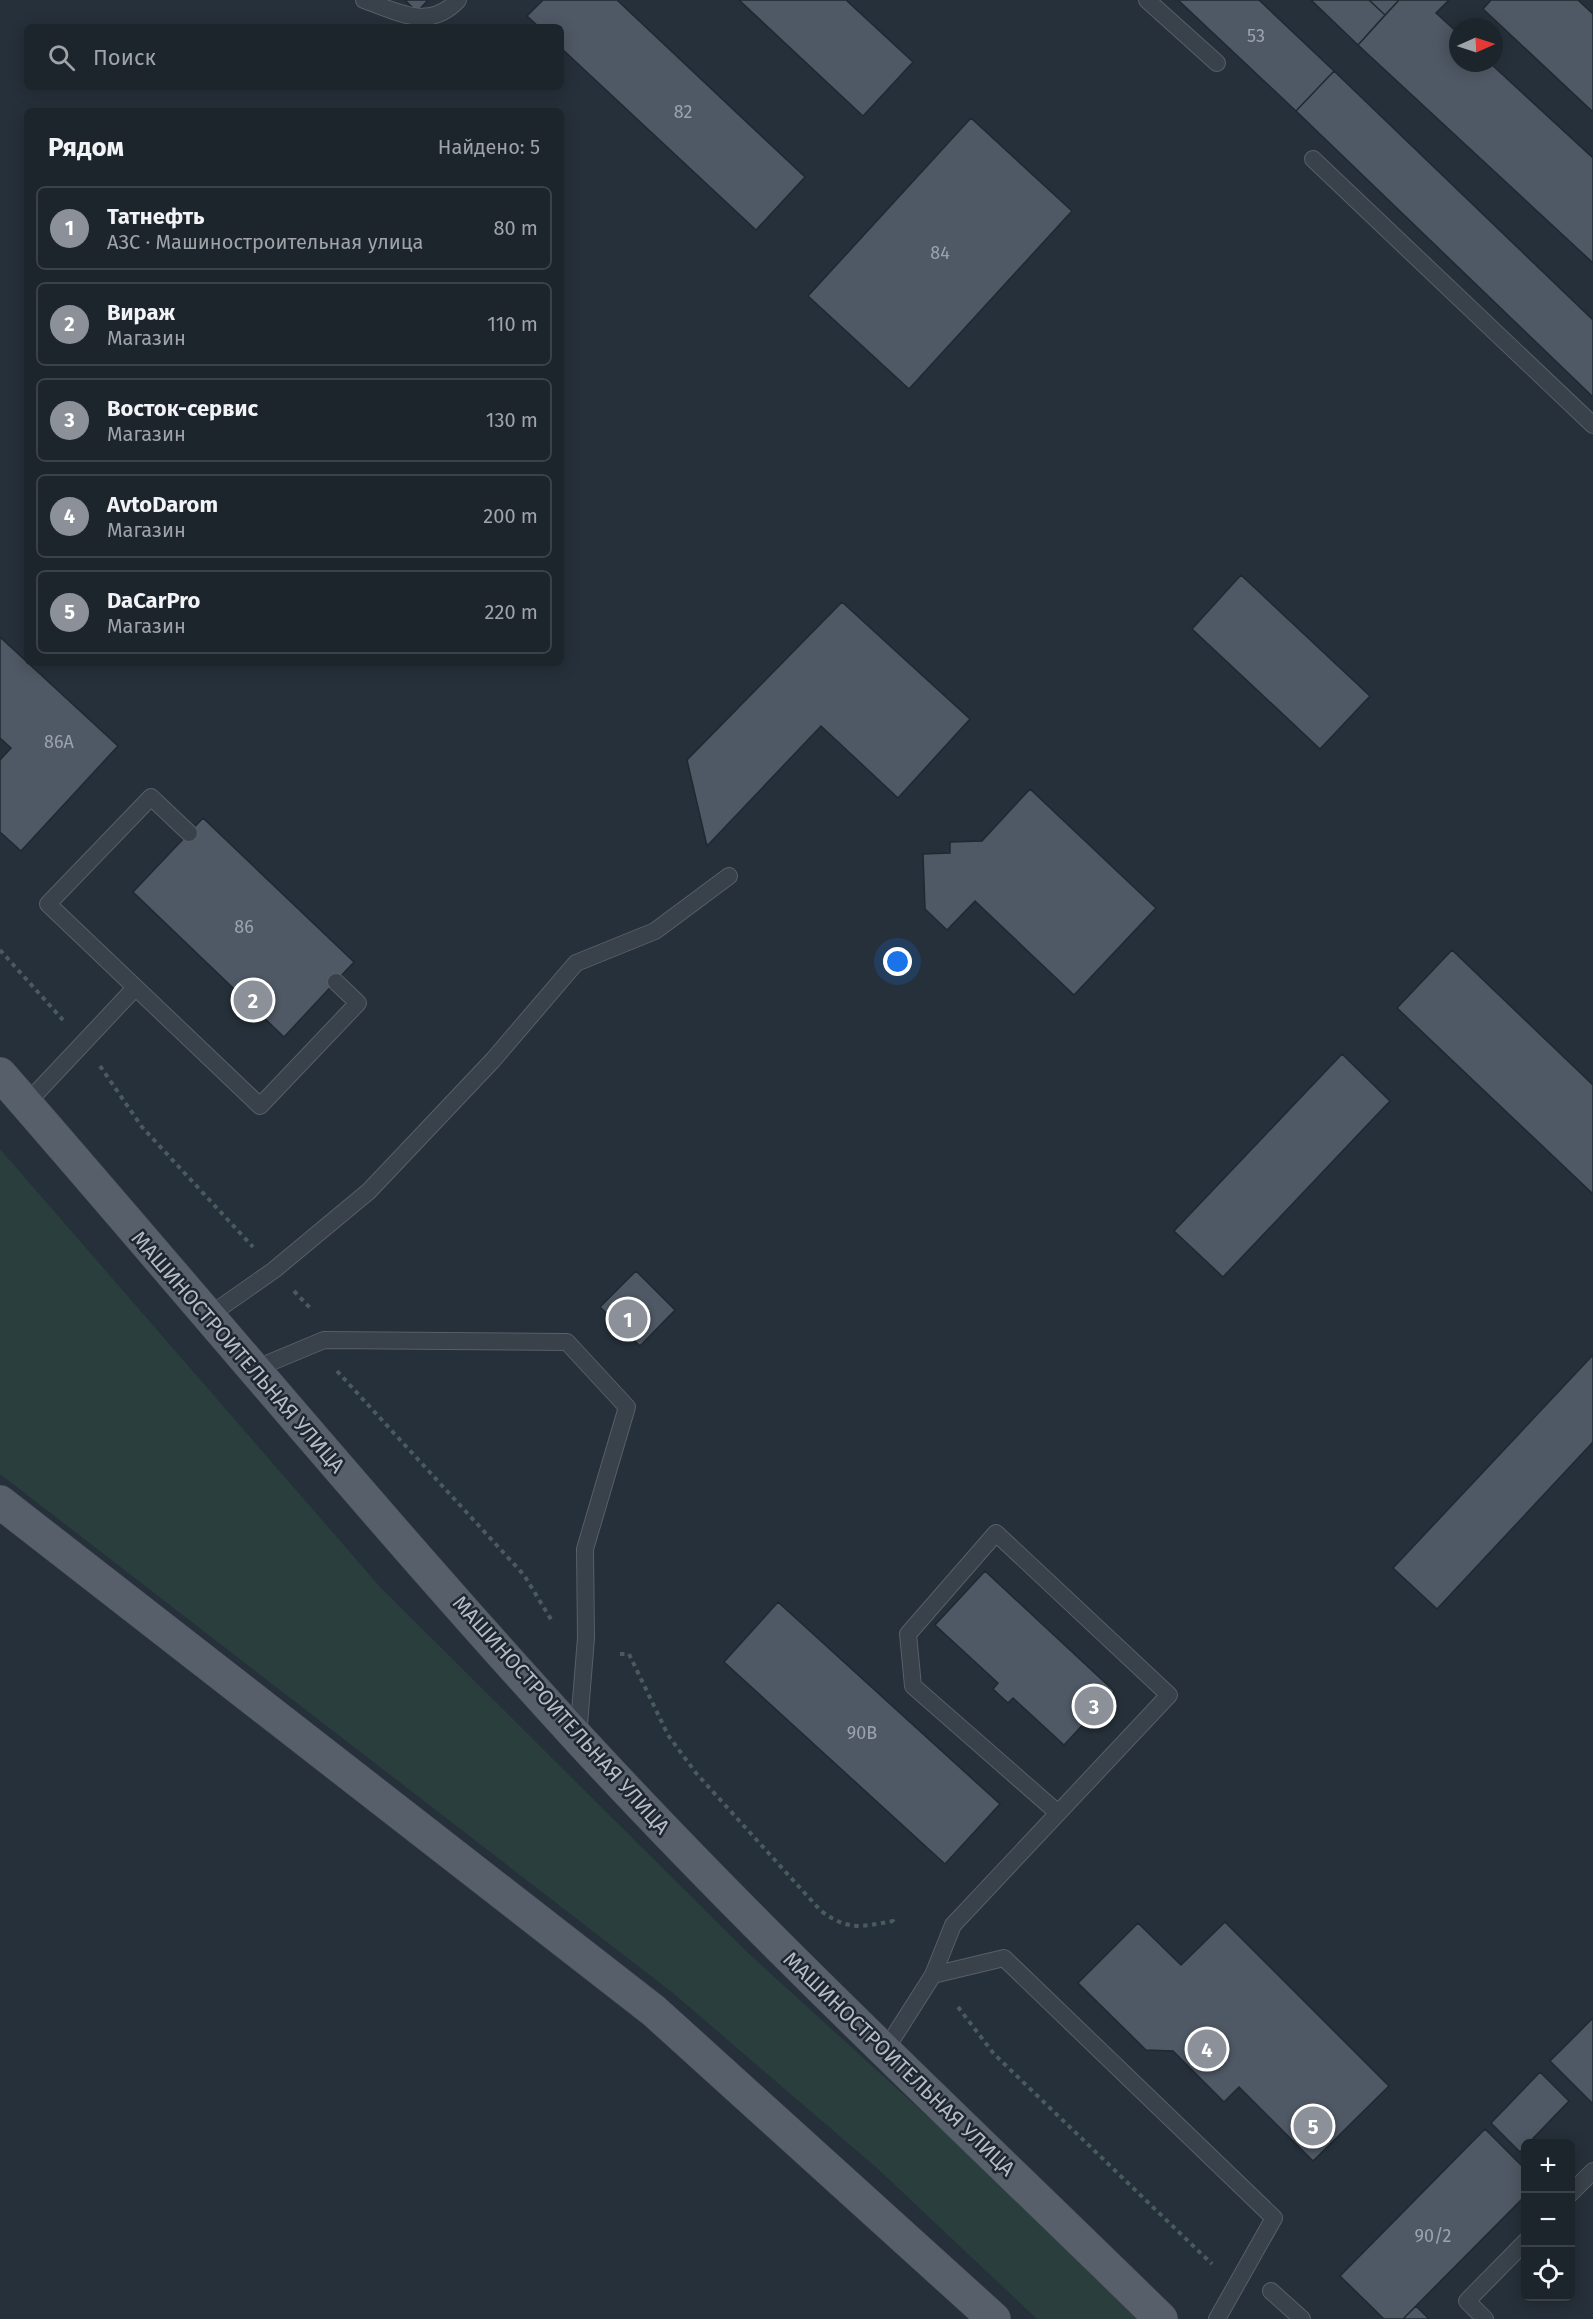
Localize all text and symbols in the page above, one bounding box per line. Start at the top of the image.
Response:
north arrow [1449,18,1503,72]
search box [24,24,564,90]
house number: 53 [1247,25,1265,47]
icon: search [45,41,78,74]
text: Поиск [93,44,156,71]
house number: 82 [674,101,692,123]
text: Рядом [48,132,124,163]
text: Найдено: 5 [438,135,540,159]
text: Татнефть [107,203,205,230]
text: 1 [65,216,74,240]
text: 80 m [493,216,538,240]
text: АЗС · Машиностроительная улица [107,230,423,254]
house number: 84 [930,242,950,264]
text: Вираж [107,299,175,326]
text: 2 [64,312,75,336]
text: 110 m [487,312,538,336]
text: Магазин [107,326,186,350]
text: Восток-сервис [107,395,258,422]
text: 3 [64,408,75,432]
text: 130 m [486,408,538,432]
text: Магазин [107,422,186,446]
text: AvtoDarom [107,491,218,518]
text: 4 [64,504,75,528]
text: 200 m [483,504,538,528]
text: Магазин [107,518,186,542]
text: DaCarPro [107,587,200,614]
text: 5 [64,600,75,624]
text: 220 m [485,600,538,624]
text: Магазин [107,614,186,638]
house number: 86А [44,731,75,753]
house number: 86 [234,916,254,938]
your location [883,947,912,976]
pin: 2 [234,978,272,1022]
street label: МАШИНОСТРОИТЕЛЬНАЯ УЛИЦА [126,1226,350,1478]
pin: 1 [608,1296,648,1342]
street label: МАШИНОСТРОИТЕЛЬНАЯ УЛИЦА [447,1590,675,1840]
pin: 3 [1074,1684,1114,1728]
house number: 90В [847,1722,877,1744]
street label: МАШИНОСТРОИТЕЛЬНАЯ УЛИЦА [778,1946,1020,2182]
pin: 4 [1188,2026,1226,2072]
pin: 5 [1294,2104,1332,2148]
map controls [1521,2139,1575,2301]
button: + [1521,2139,1575,2193]
button: − [1521,2193,1575,2247]
house number: 90/2 [1414,2225,1452,2247]
button: locate [1521,2247,1575,2301]

